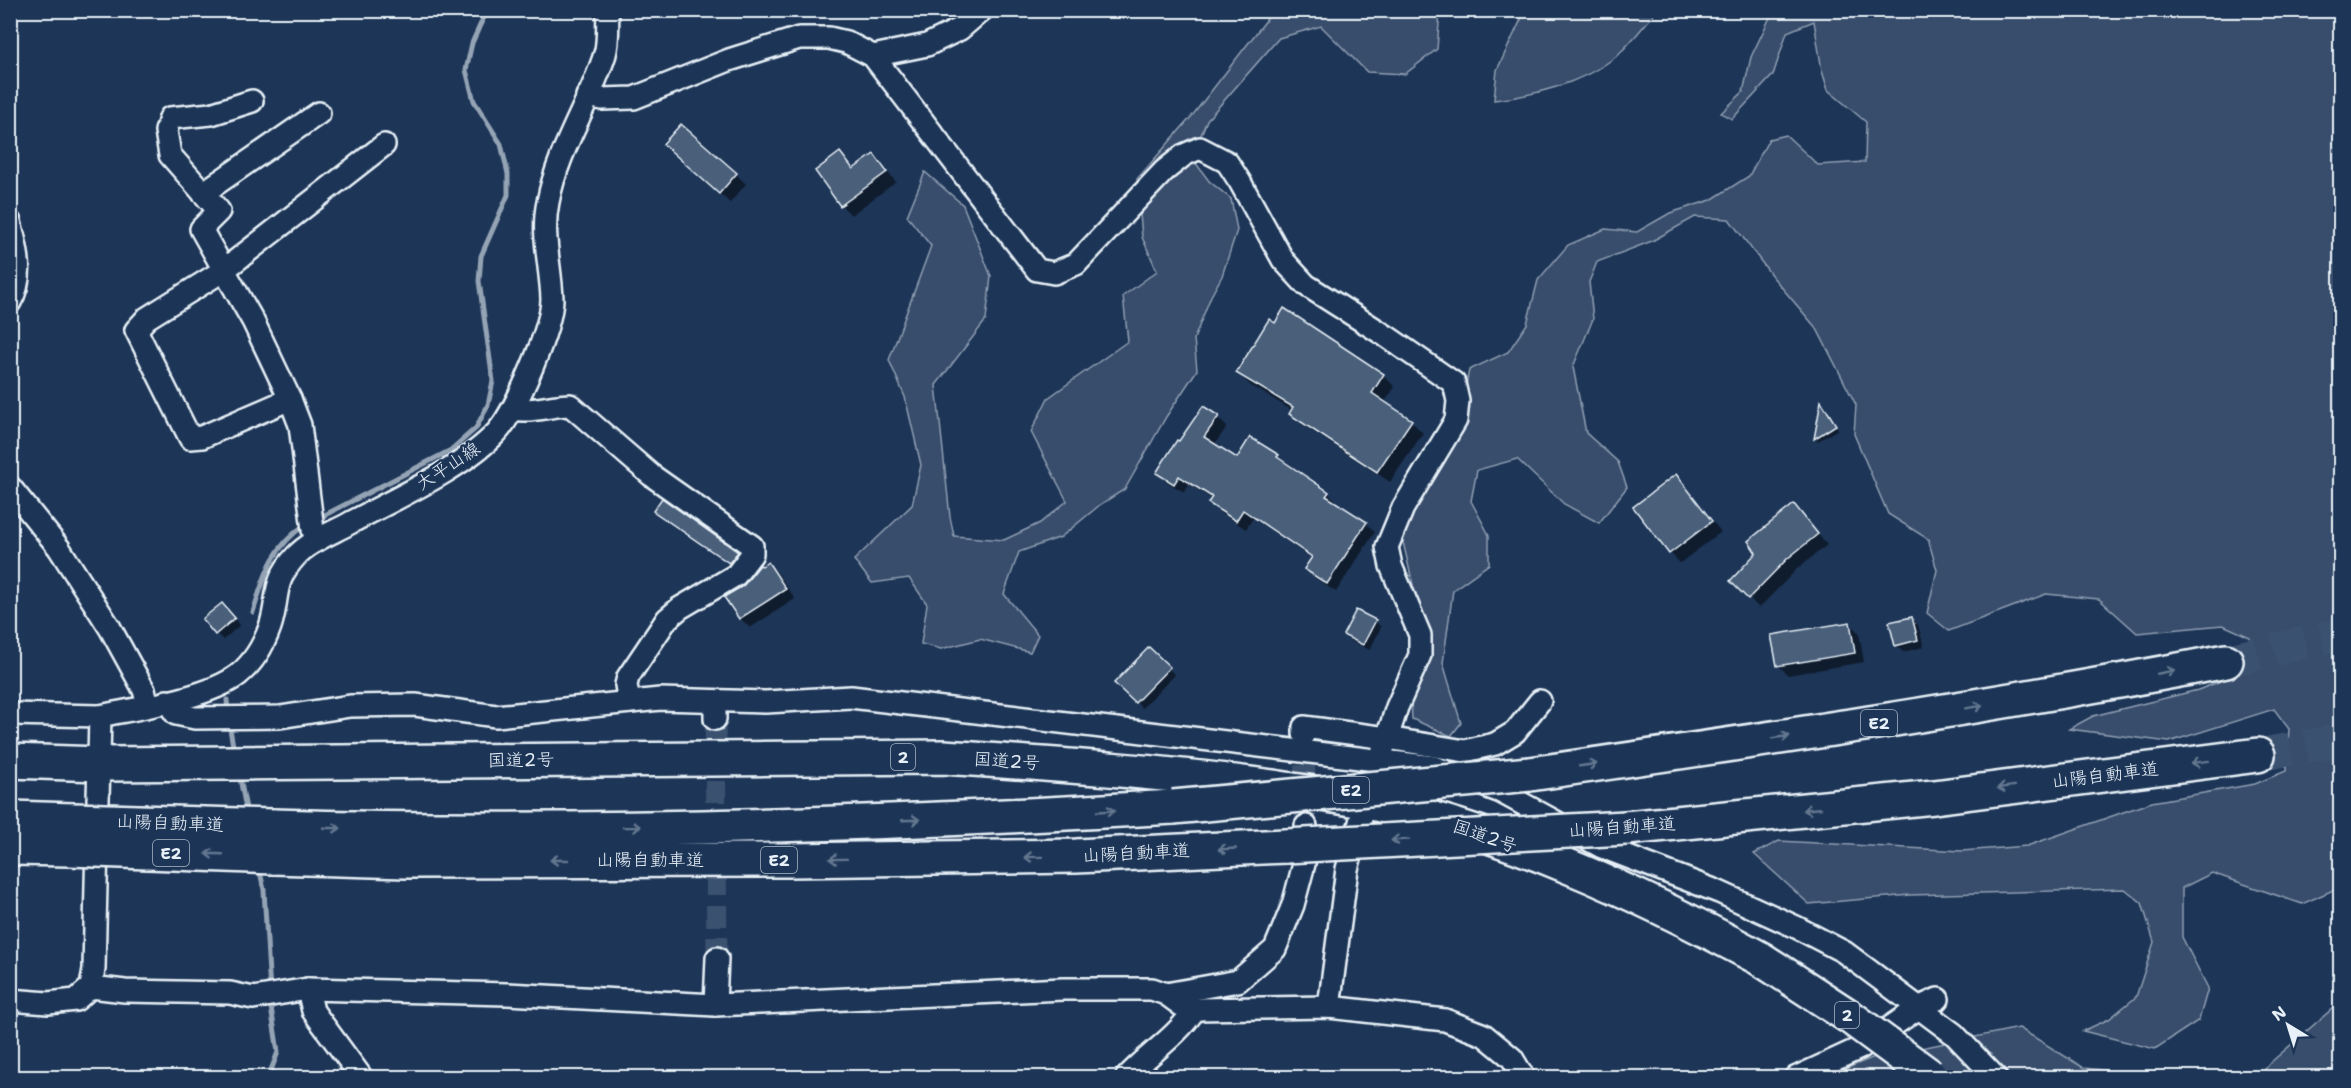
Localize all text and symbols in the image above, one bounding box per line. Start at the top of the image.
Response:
street label: 大平山線 [411,436,485,496]
one-way arrow [2156,666,2175,678]
one-way arrow [1963,701,1983,712]
road number: E2 [1861,710,1897,736]
one-way arrow [1771,731,1790,742]
road number: 2 [891,744,915,770]
street label: 国道2号 [487,747,555,773]
street label: 国道2号 [973,747,1041,775]
street label: 山陽自動車道 [2050,757,2160,793]
one-way arrow [2190,757,2210,768]
one-way arrow [1578,760,1597,771]
road number: E2 [1333,777,1369,803]
one-way arrow [1997,782,2017,793]
one-way arrow [1803,804,1823,815]
one-way arrow [1095,806,1115,817]
street label: 山陽自動車道 [116,809,224,837]
street label: 山陽自動車道 [1567,811,1677,843]
one-way arrow [900,814,920,826]
street label: 国道2号 [1450,814,1520,858]
one-way arrow [621,821,641,833]
one-way arrow [321,822,341,833]
one-way arrow [1390,835,1410,846]
street label: 山陽自動車道 [1081,838,1191,868]
road number: E2 [153,840,189,866]
one-way arrow [1218,843,1238,854]
road number: E2 [761,847,797,873]
street label: 山陽自動車道 [596,848,704,872]
one-way arrow [205,849,225,860]
one-way arrow [1023,851,1043,862]
one-way arrow [828,853,848,865]
one-way arrow [549,854,569,866]
north arrow [2258,995,2318,1055]
text: N [2268,1001,2291,1026]
road number: 2 [1835,1002,1859,1028]

